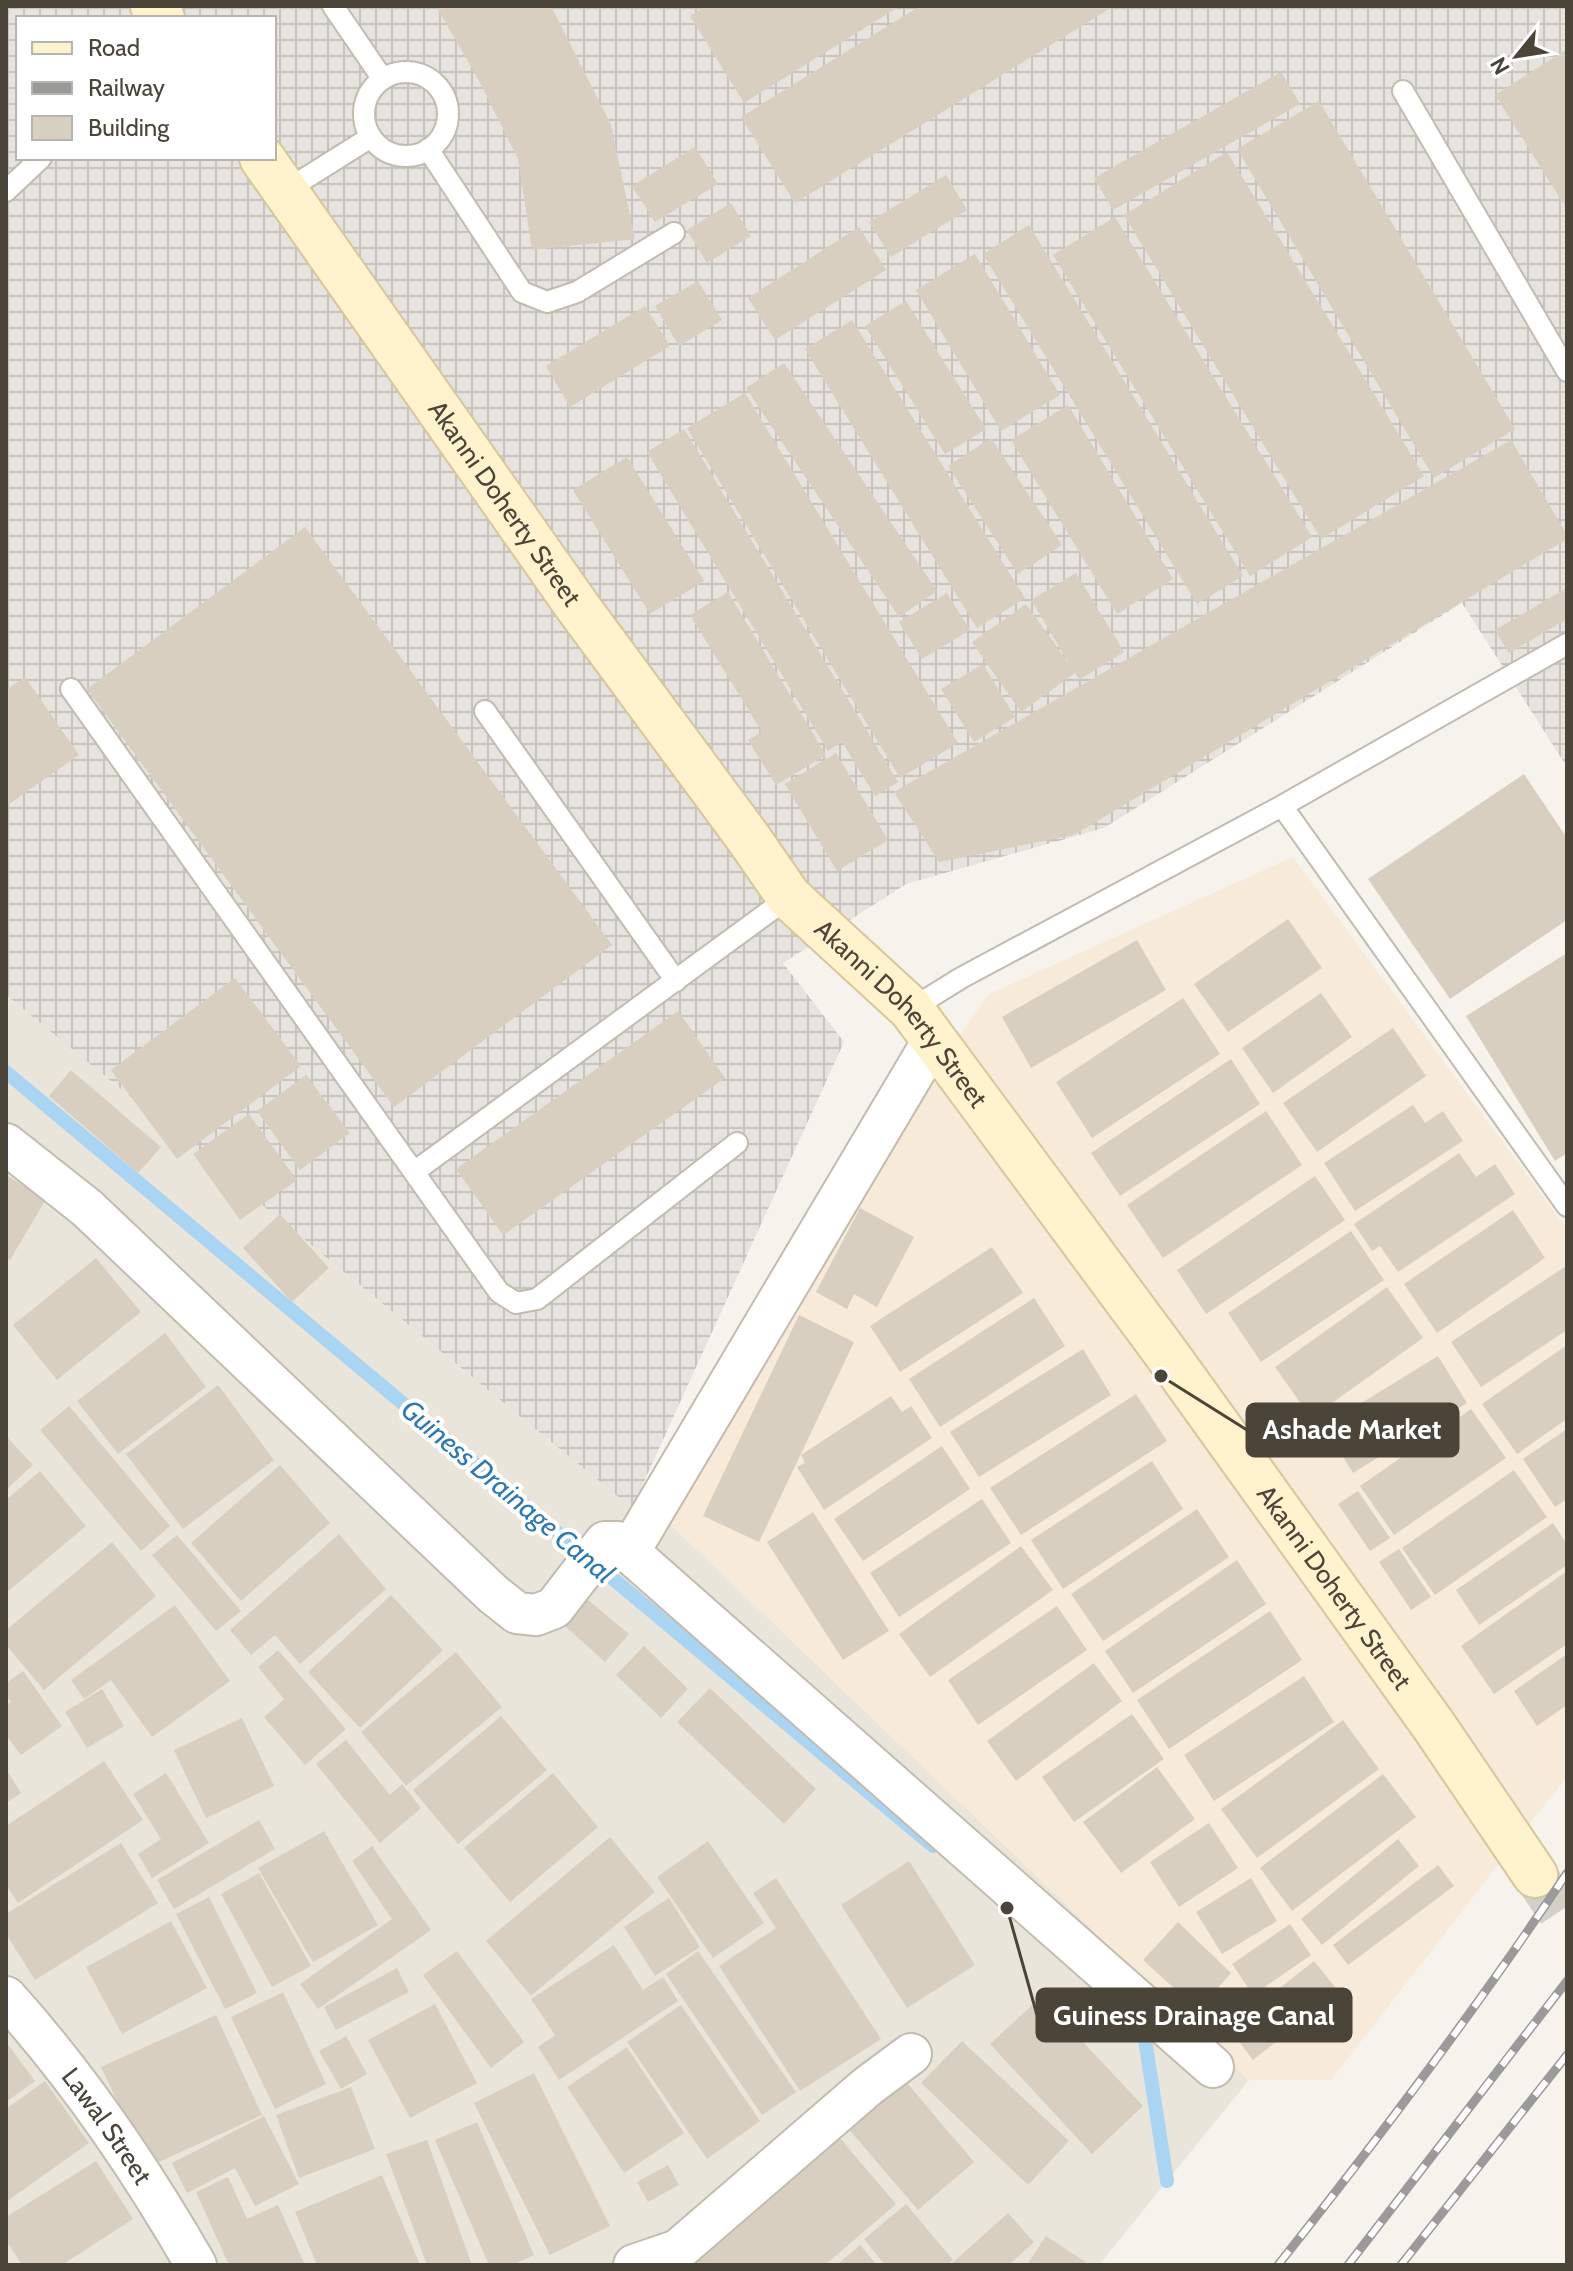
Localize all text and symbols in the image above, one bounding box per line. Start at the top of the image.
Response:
legend [16,16,276,160]
north arrow [1477,16,1557,96]
text: Road [88,33,140,62]
text: N [1485,52,1516,79]
text: Railway [88,73,165,102]
text: Building [88,113,170,142]
street label: Akanni Doherty Street [422,394,588,612]
street label: Akanni Doherty Street [808,913,995,1114]
water label: Guiness Drainage Canal [395,1392,622,1590]
callout: Ashade Market [1247,1404,1458,1456]
text: Ashade Market [1263,1412,1441,1446]
street label: Akanni Doherty Street [1250,1479,1419,1696]
callout: Guiness Drainage Canal [1037,1989,1351,2041]
text: Guiness Drainage Canal [1053,1998,1335,2032]
street label: Lawal Street [55,2061,159,2191]

